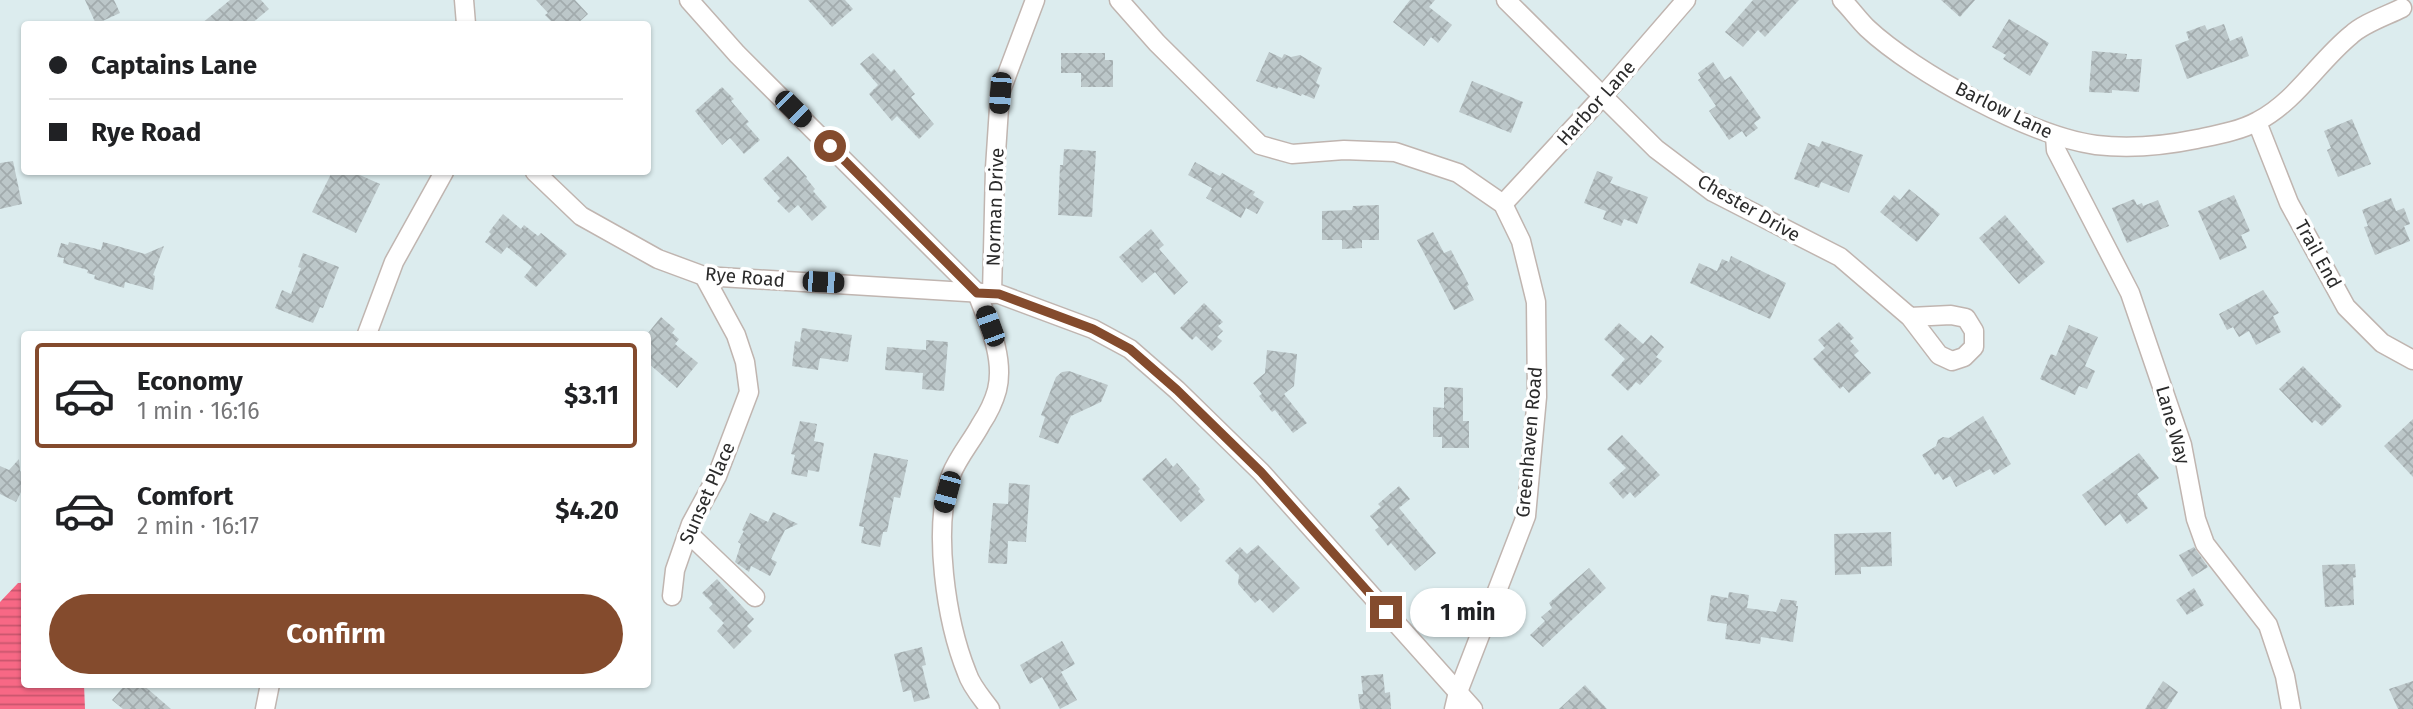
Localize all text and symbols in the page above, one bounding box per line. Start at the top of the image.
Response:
text: Captains Lane [91,50,257,81]
street label: Harbor Lane [1552,56,1640,150]
car [989,71,1012,115]
street label: Barlow Lane [1952,77,2056,143]
car [771,87,816,131]
text: Rye Road [91,117,201,148]
route start [814,130,846,162]
street label: Norman Drive [981,147,1009,267]
street label: Chester Drive [1694,169,1804,247]
street label: Trail End [2290,216,2346,292]
street label: Rye Road [704,262,786,292]
car [802,270,845,294]
car [973,303,1008,349]
icon: car [53,364,116,427]
text: Economy [137,366,243,397]
street label: Greenhaven Road [1511,366,1547,518]
text: $3.11 [564,380,619,411]
street label: Lane Way [2151,383,2195,468]
text: 1 min · 16:16 [137,397,259,425]
street label: Sunset Place [674,438,740,548]
car [932,469,963,515]
icon: car [53,479,116,542]
text: Comfort [137,481,233,512]
text: $4.20 [555,495,619,526]
text: 2 min · 16:17 [137,512,259,540]
callout: 1 min [1410,588,1526,636]
button: Confirm [49,594,623,674]
route end [1370,596,1402,628]
text: 1 min [1440,598,1496,626]

